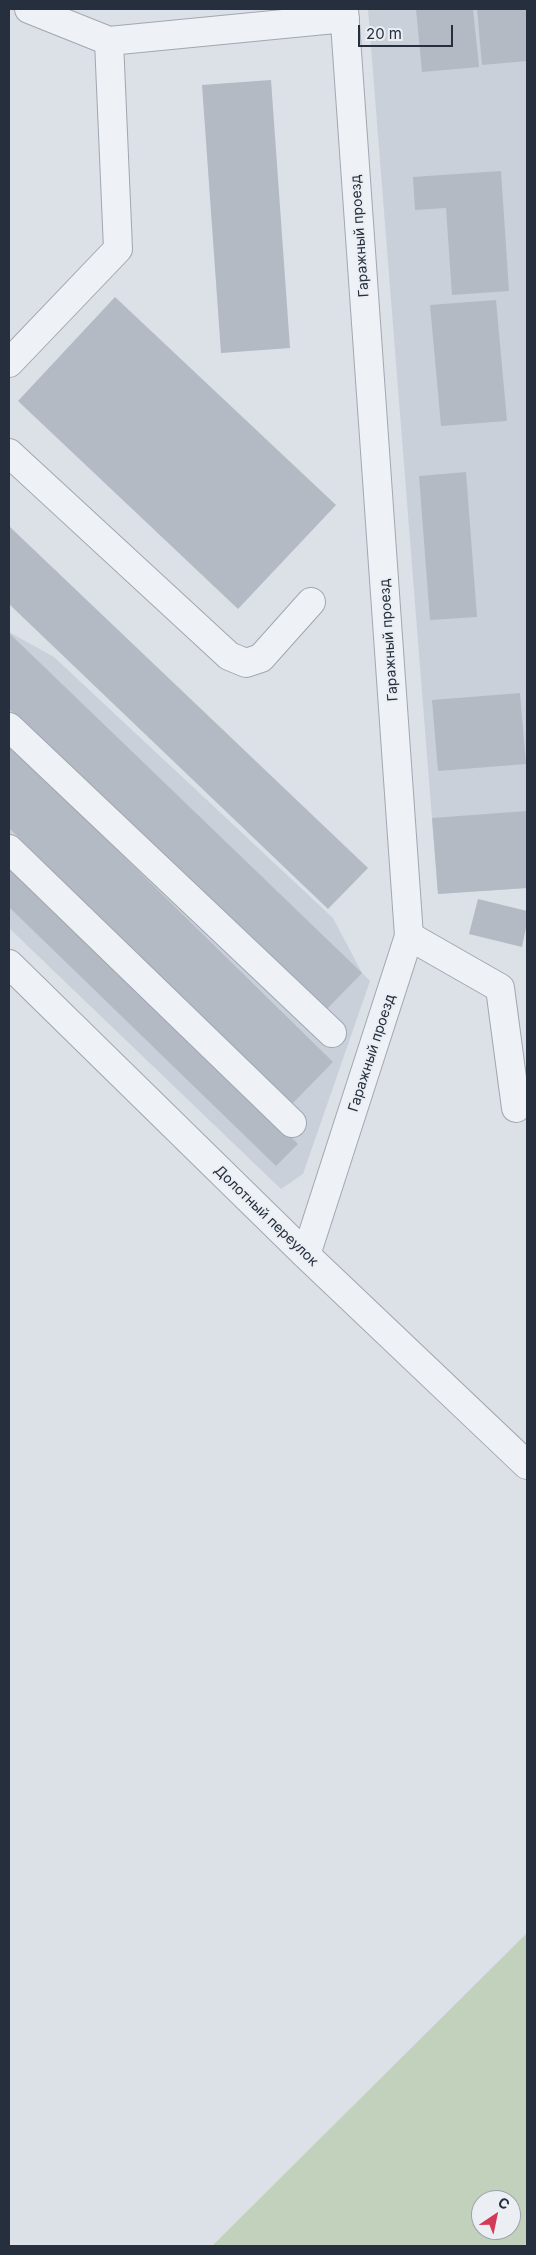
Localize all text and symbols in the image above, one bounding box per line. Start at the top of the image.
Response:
scale bar [361,15,456,47]
text: 20 m [366,24,402,43]
street label: Гаражный проезд [347,174,373,298]
street label: Гаражный проезд [376,578,402,702]
street label: Гаражный проезд [345,992,399,1114]
street label: Долотный переулок [211,1162,321,1270]
north arrow [471,2190,521,2240]
text: С [495,2193,513,2213]

